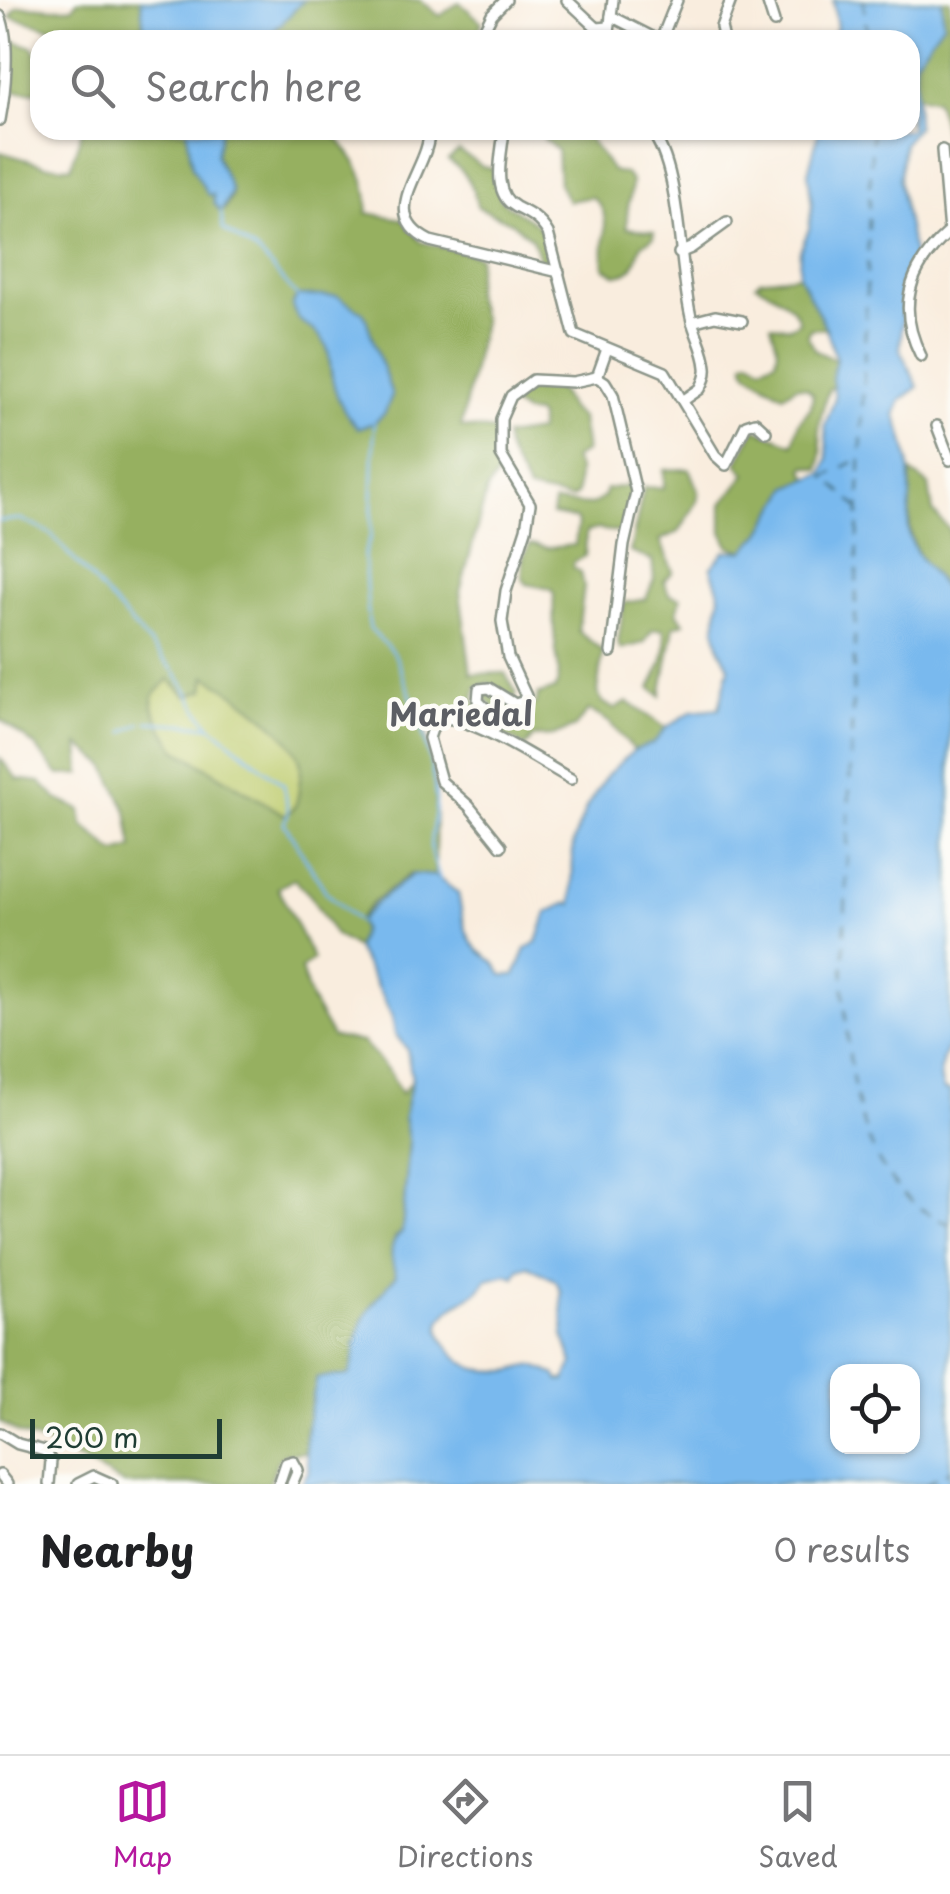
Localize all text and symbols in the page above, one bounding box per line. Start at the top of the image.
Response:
search box [30,30,920,140]
text: Search here [145,57,362,114]
icon: search [65,58,120,113]
district label: Mariedal [389,689,533,737]
map controls [830,1364,920,1454]
button: locate [830,1364,920,1454]
scale bar [30,1414,222,1458]
text: 200 m [45,1415,138,1458]
text: Nearby [40,1518,194,1581]
text: 0 results [774,1525,910,1573]
tab: Map [112,1774,172,1877]
tab: Directions [397,1774,533,1877]
tab: Saved [758,1774,838,1877]

